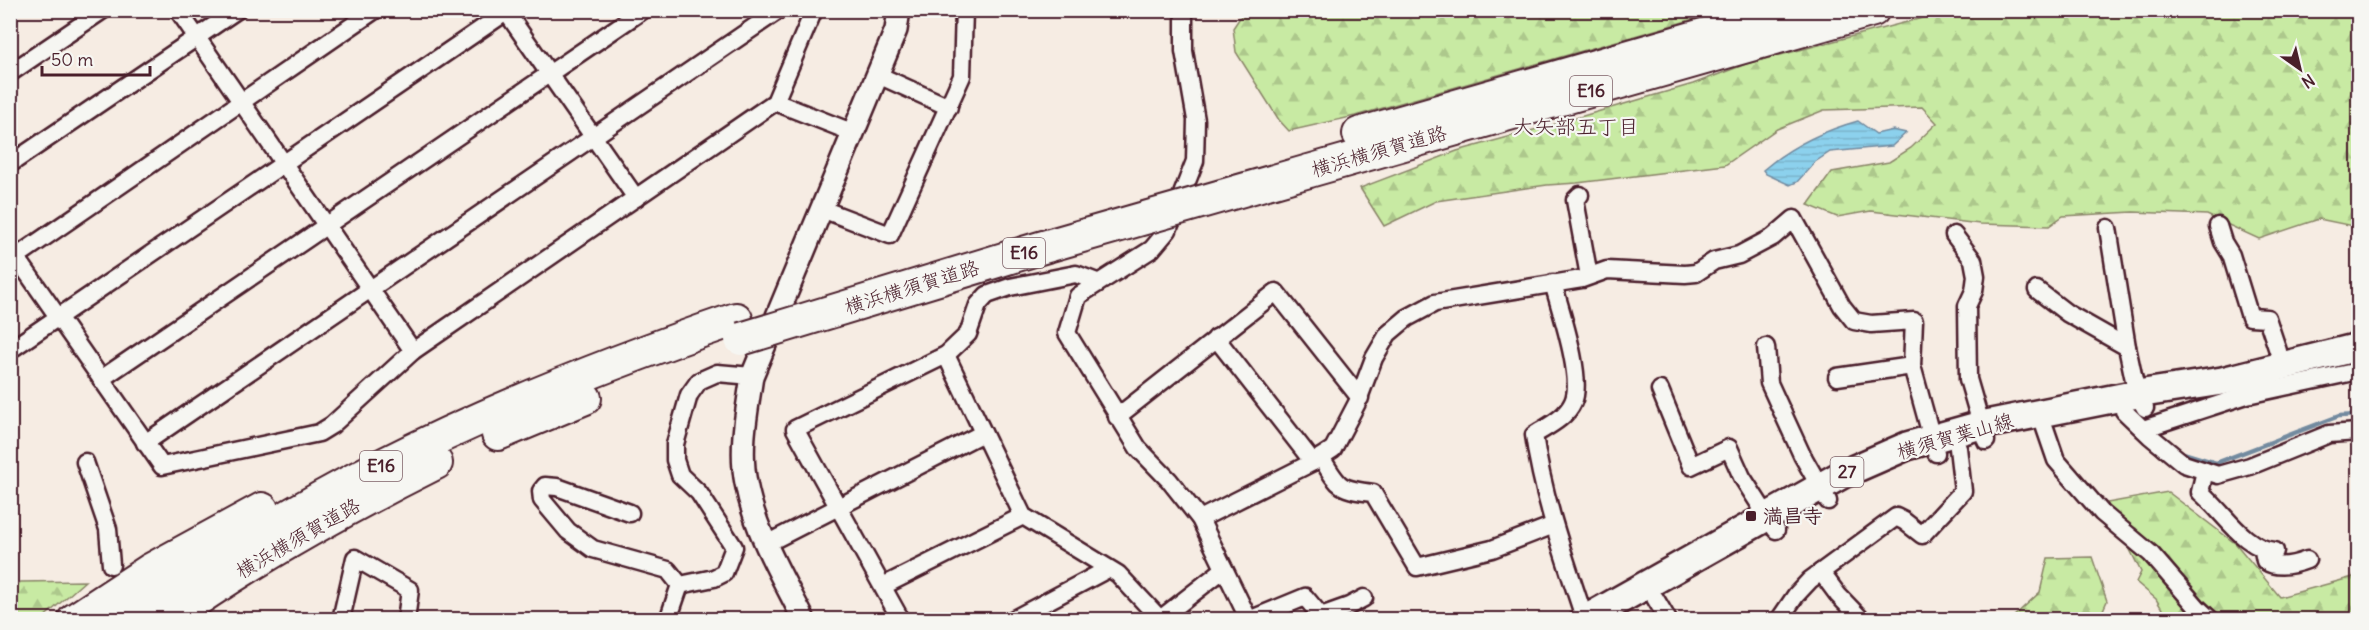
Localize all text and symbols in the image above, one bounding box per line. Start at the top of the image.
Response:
scale bar [42,39,150,77]
north arrow [2270,39,2330,99]
text: 50 m [51,48,93,71]
text: N [2298,70,2319,93]
road number: E16 [1570,76,1612,106]
district label: 大矢部五丁目 [1513,113,1639,140]
street label: 横浜横須賀道路 [1308,119,1450,182]
road number: E16 [1003,238,1045,268]
street label: 横浜横須賀道路 [841,254,982,319]
street label: 横須賀葉山線 [1894,407,2016,464]
road number: E16 [360,451,402,481]
road number: 27 [1830,457,1864,487]
street label: 横浜横須賀道路 [231,492,365,583]
place label: 満昌寺 [1763,503,1823,528]
marker: 満昌寺 [1744,509,1758,523]

